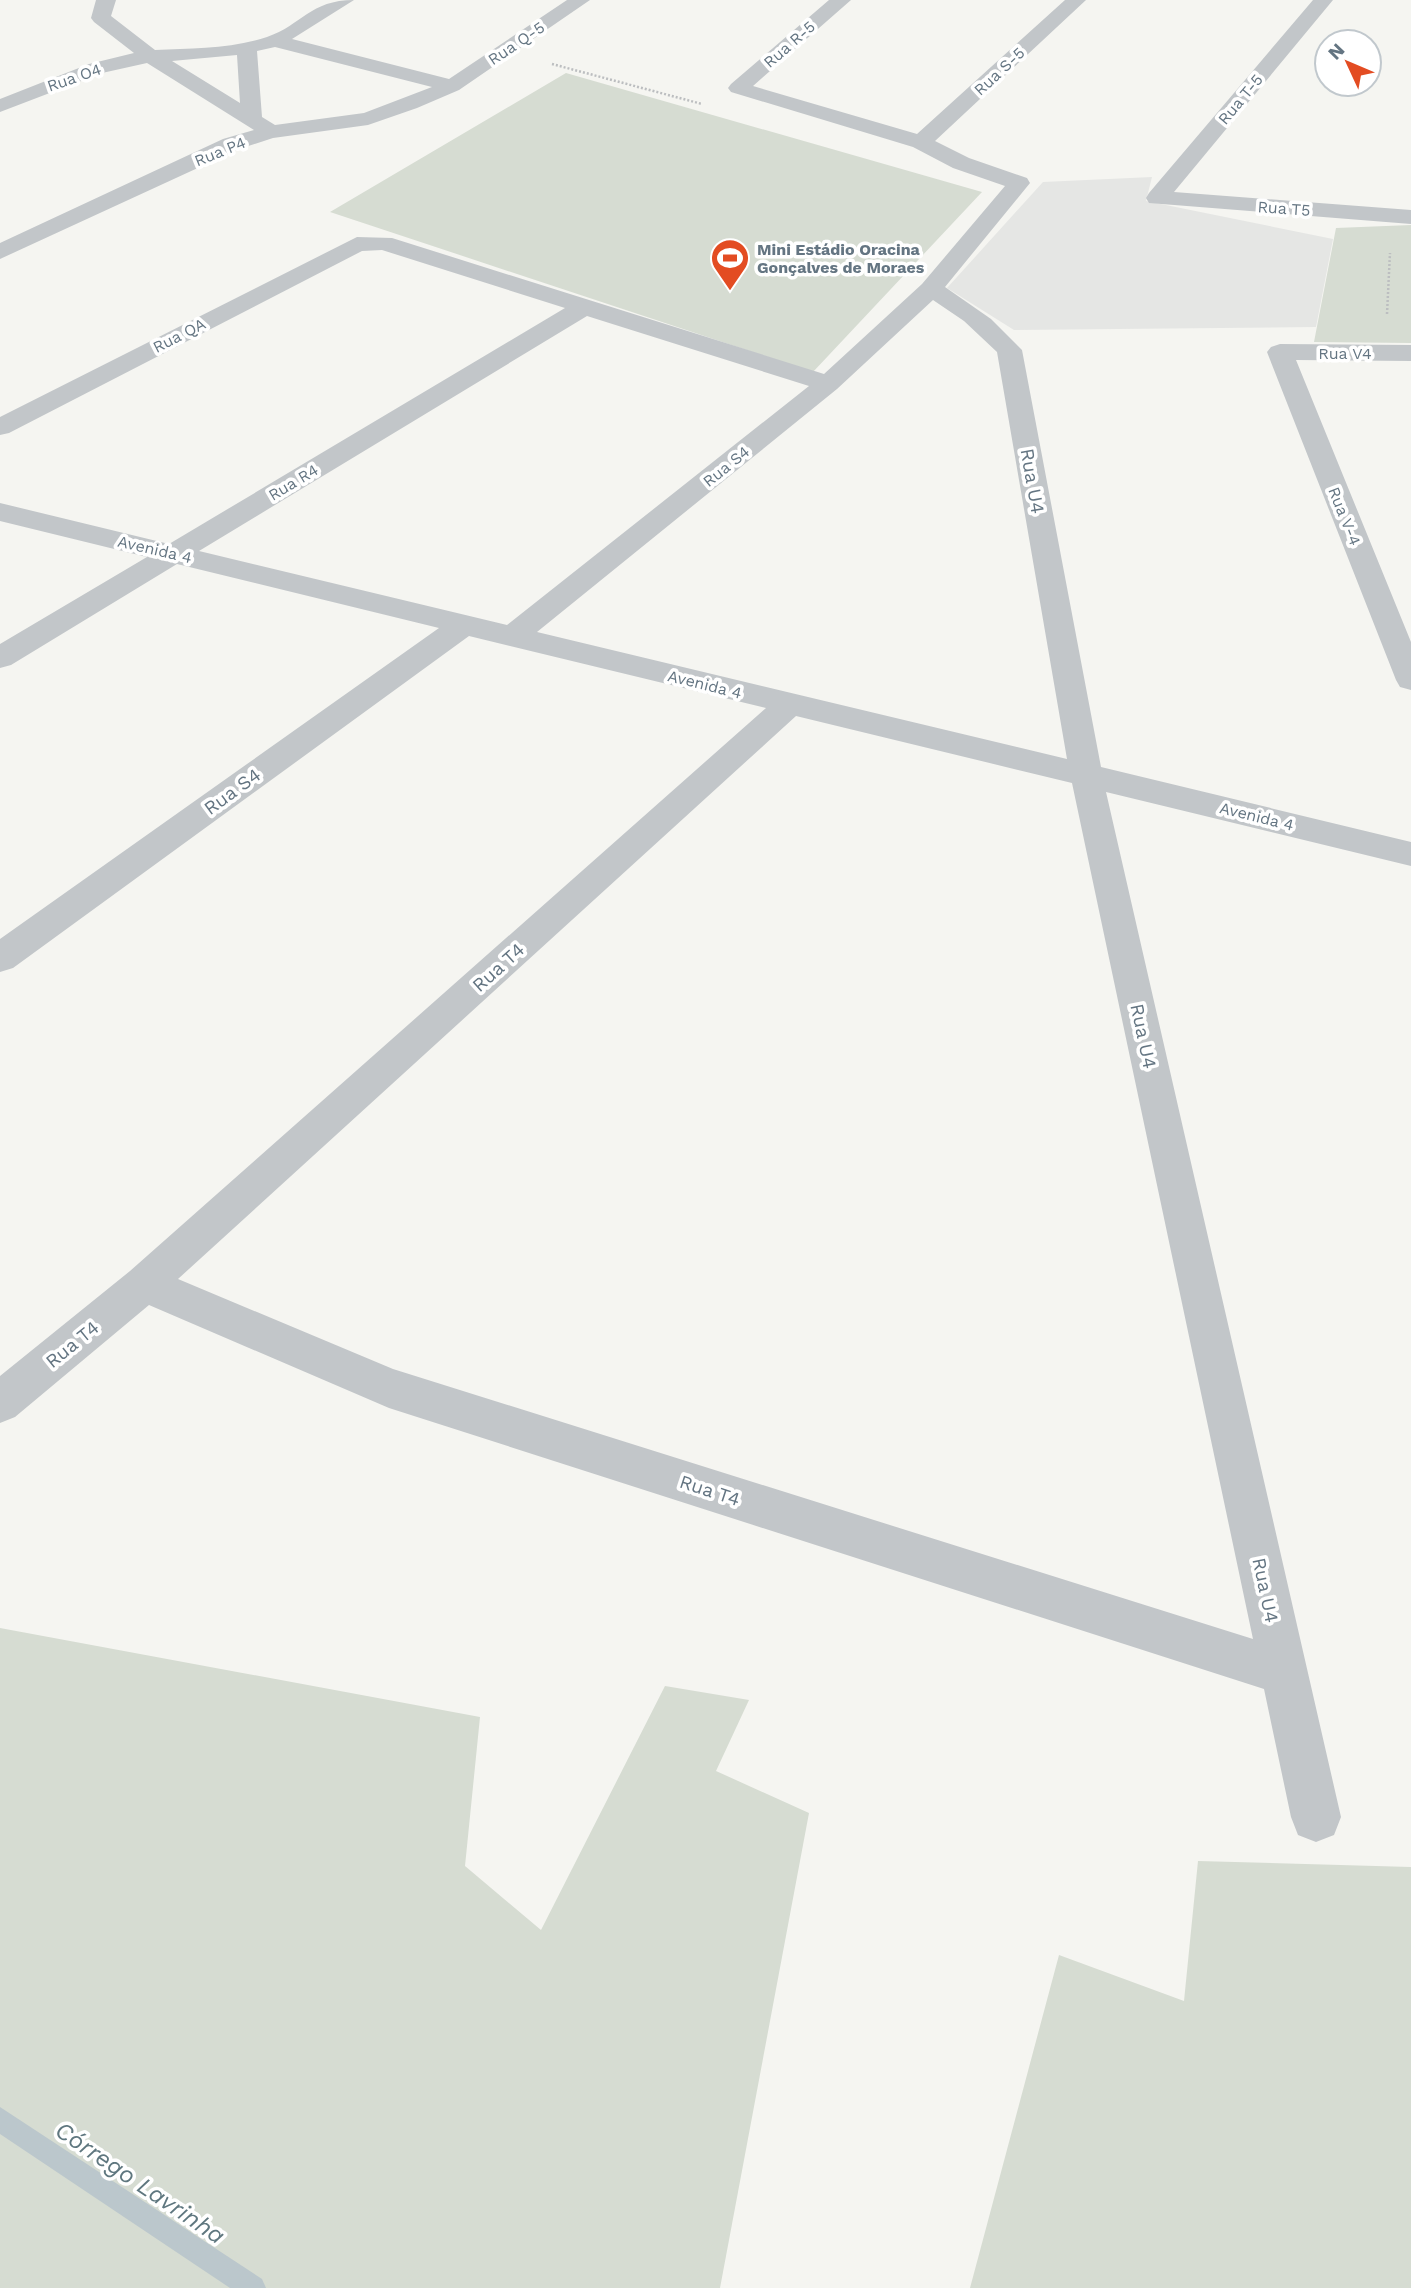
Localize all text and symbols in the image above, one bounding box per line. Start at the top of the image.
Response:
street label: Rua R-5 [760,17,819,72]
street label: Rua Q-5 [484,18,548,69]
north arrow [1313,28,1383,98]
text: N [1323,38,1349,65]
street label: Rua S-5 [970,43,1029,100]
street label: Rua O4 [44,59,104,96]
street label: Rua T-5 [1214,70,1267,128]
street label: Rua P4 [192,132,249,170]
street label: Rua T5 [1257,197,1311,220]
sports icon: Mini Estádio Oracina Gonçalves de Moraes [709,237,751,292]
place label: Mini Estádio Oracina Gonçalves de Moraes [757,240,925,277]
street label: Rua QA [150,314,209,357]
street label: Rua V4 [1318,344,1372,363]
street label: Rua S4 [699,442,754,491]
street label: Rua U4 [1015,447,1050,516]
street label: Rua R4 [265,460,322,505]
street label: Rua V-4 [1324,484,1365,548]
street label: Avenida 4 [116,532,194,567]
street label: Avenida 4 [666,666,744,703]
street label: Rua S4 [199,763,265,820]
street label: Avenida 4 [1218,798,1296,835]
street label: Rua T4 [467,938,529,997]
street label: Rua U4 [1125,1001,1162,1071]
street label: Rua T4 [41,1316,104,1373]
street label: Rua T4 [677,1470,743,1511]
street label: Rua U4 [1247,1555,1284,1625]
water label: Córrego Lavrinha [50,2116,230,2250]

